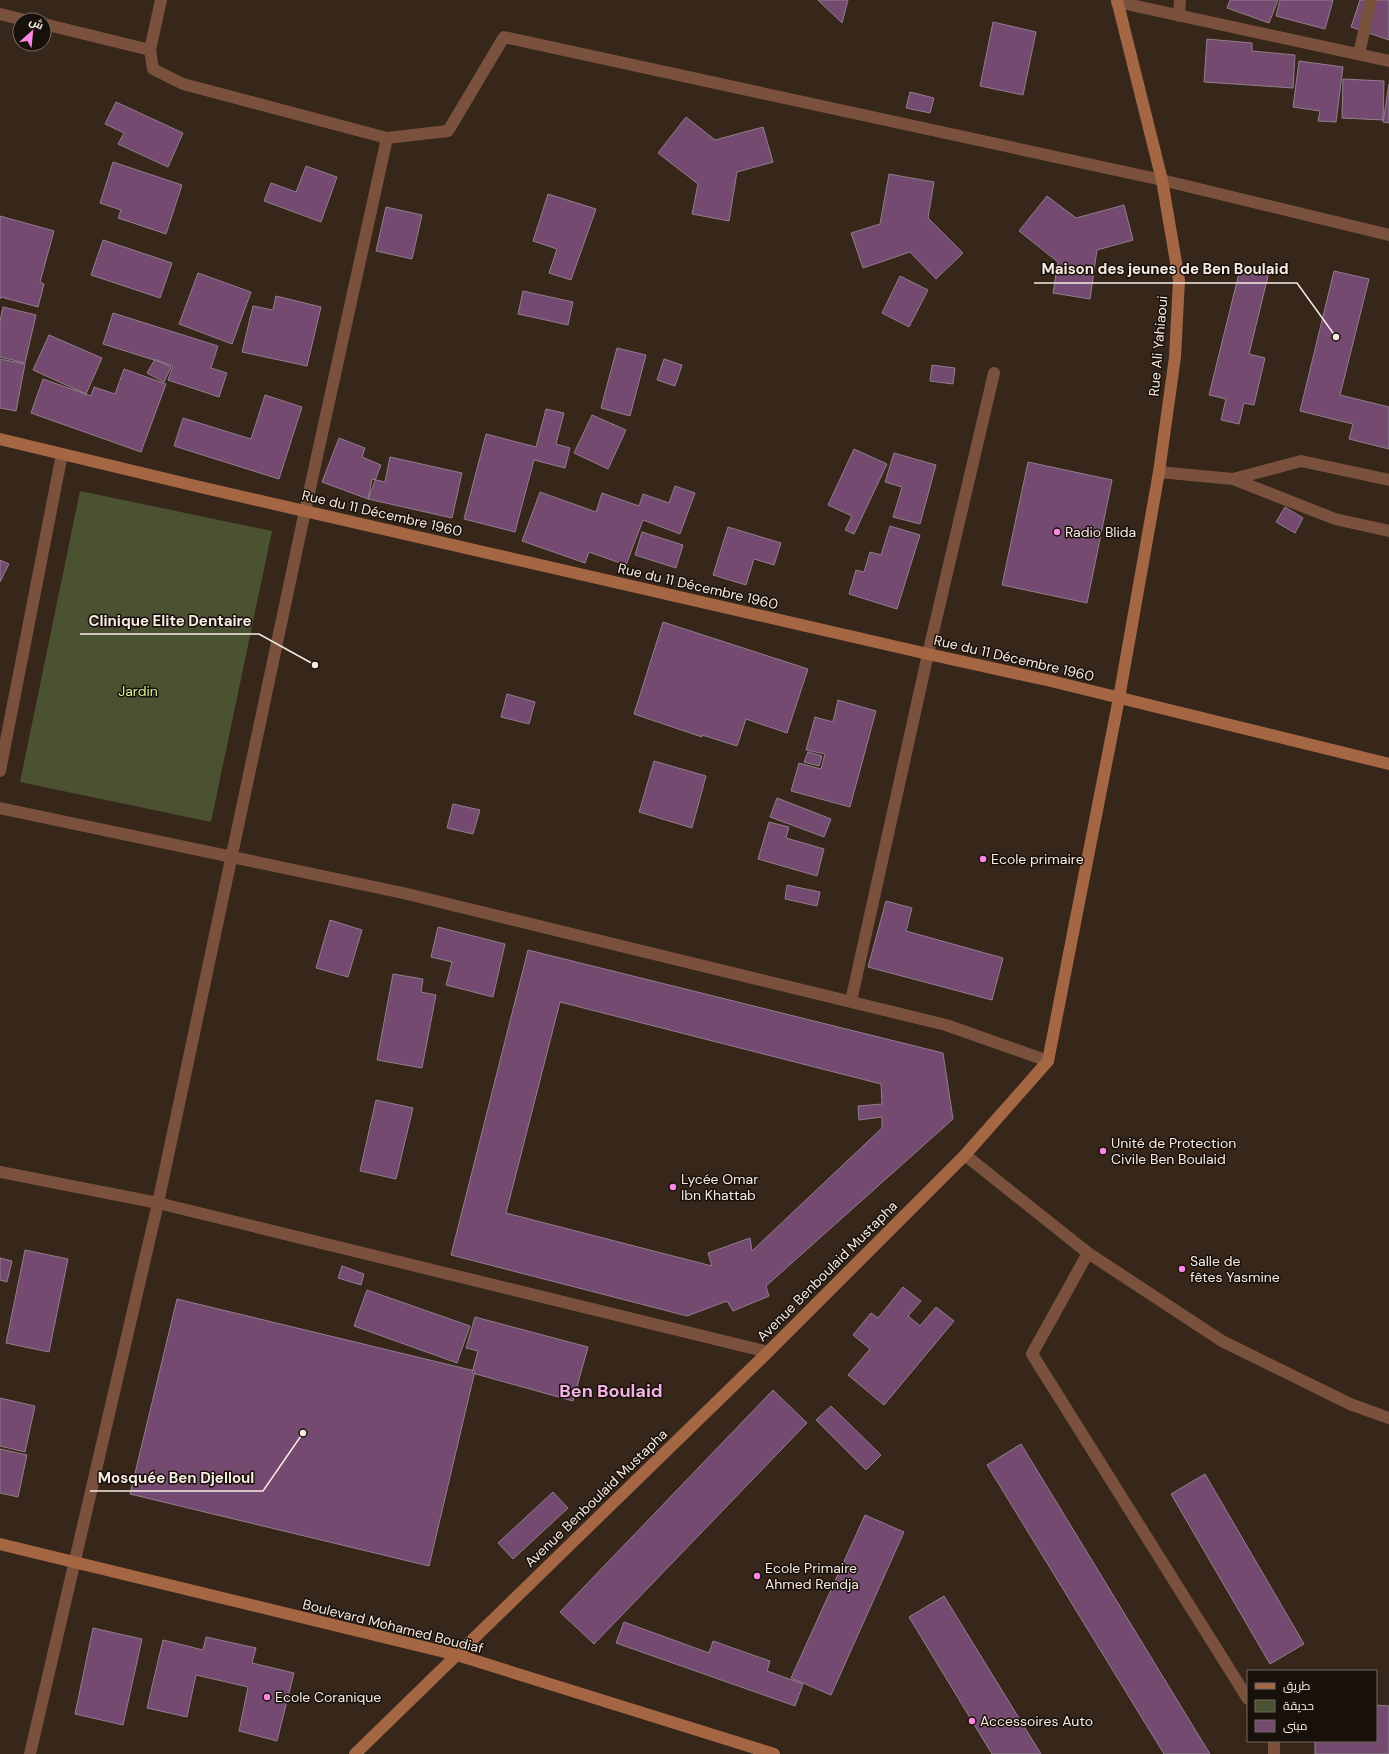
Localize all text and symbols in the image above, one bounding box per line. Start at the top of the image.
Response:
north arrow [12,12,52,52]
text: ش [27,14,46,33]
callout: Maison des jeunes de Ben Boulaid [1034,256,1297,283]
text: Maison des jeunes de Ben Boulaid [1041,259,1289,279]
street label: Rue Ali Yahiaoui [1145,295,1171,397]
street label: Rue du 11 Décembre 1960 [300,486,464,540]
place label: Radio Blida [1065,523,1136,541]
marker: Radio Blida [1052,527,1062,537]
street label: Rue du 11 Décembre 1960 [616,559,780,613]
callout: Clinique Elite Dentaire [80,607,259,634]
text: Clinique Elite Dentaire [88,611,252,631]
street label: Rue du 11 Décembre 1960 [932,631,1096,685]
park label: Jardin [118,682,158,700]
place label: Ecole primaire [991,850,1084,868]
marker: Ecole primaire [978,854,988,864]
place label: Unité de Protection Civile Ben Boulaid [1111,1134,1236,1168]
marker: Unité de Protection Civile Ben Boulaid [1098,1146,1108,1156]
place label: Lycée Omar Ibn Khattab [681,1170,758,1204]
marker: Lycée Omar Ibn Khattab [668,1182,678,1192]
street label: Avenue Benboulaid Mustapha [753,1197,901,1345]
place label: Salle de fêtes Yasmine [1190,1252,1280,1286]
marker: Salle de fêtes Yasmine [1177,1264,1187,1274]
district label: Ben Boulaid [559,1379,663,1403]
street label: Avenue Benboulaid Mustapha [521,1425,671,1571]
callout: Mosquée Ben Djelloul [90,1464,263,1491]
text: Mosquée Ben Djelloul [98,1468,254,1488]
place label: Ecole Primaire Ahmed Rendja [765,1559,859,1593]
marker: Ecole Primaire Ahmed Rendja [752,1571,762,1581]
street label: Boulevard Mohamed Boudiaf [301,1595,485,1657]
legend [1247,1670,1377,1742]
text: طريق [1283,1678,1311,1694]
place label: Ecole Coranique [275,1688,381,1706]
marker: Ecole Coranique [262,1692,272,1702]
text: حديقة [1283,1698,1314,1714]
place label: Accessoires Auto [980,1712,1093,1730]
marker: Accessoires Auto [967,1716,977,1726]
text: مبنى [1283,1718,1308,1734]

